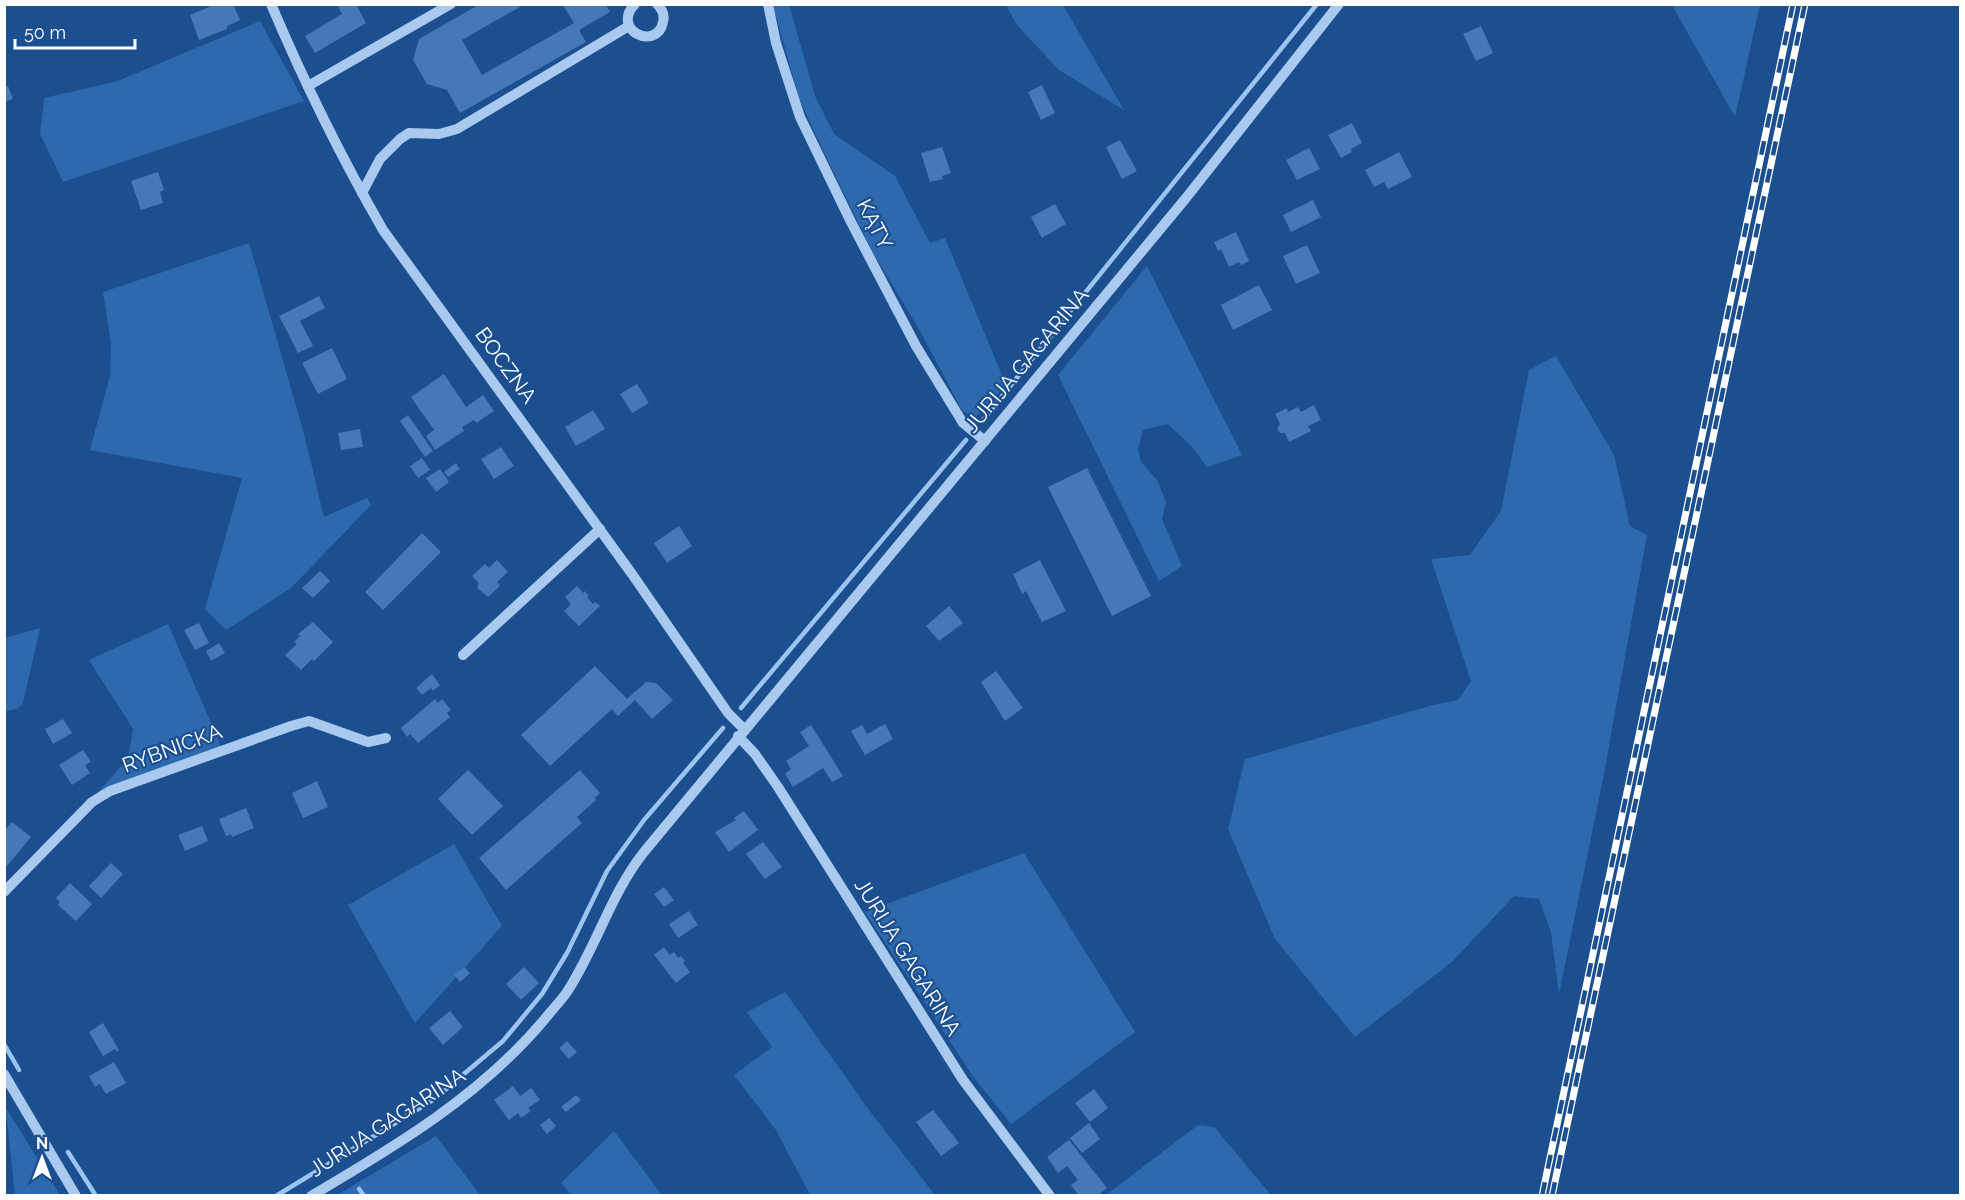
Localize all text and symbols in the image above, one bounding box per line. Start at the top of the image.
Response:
scale bar [15,12,135,50]
text: 50 m [24,22,66,43]
street label: KĄTY [852,195,898,254]
street label: JURIJA GAGARINA [958,283,1094,437]
street label: BOCZNA [470,322,542,408]
street label: RYBNICKA [119,718,225,778]
street label: JURIJA GAGARINA [849,874,967,1040]
street label: JURIJA GAGARINA [304,1062,470,1182]
north arrow [12,1128,72,1188]
text: N [36,1134,48,1153]

